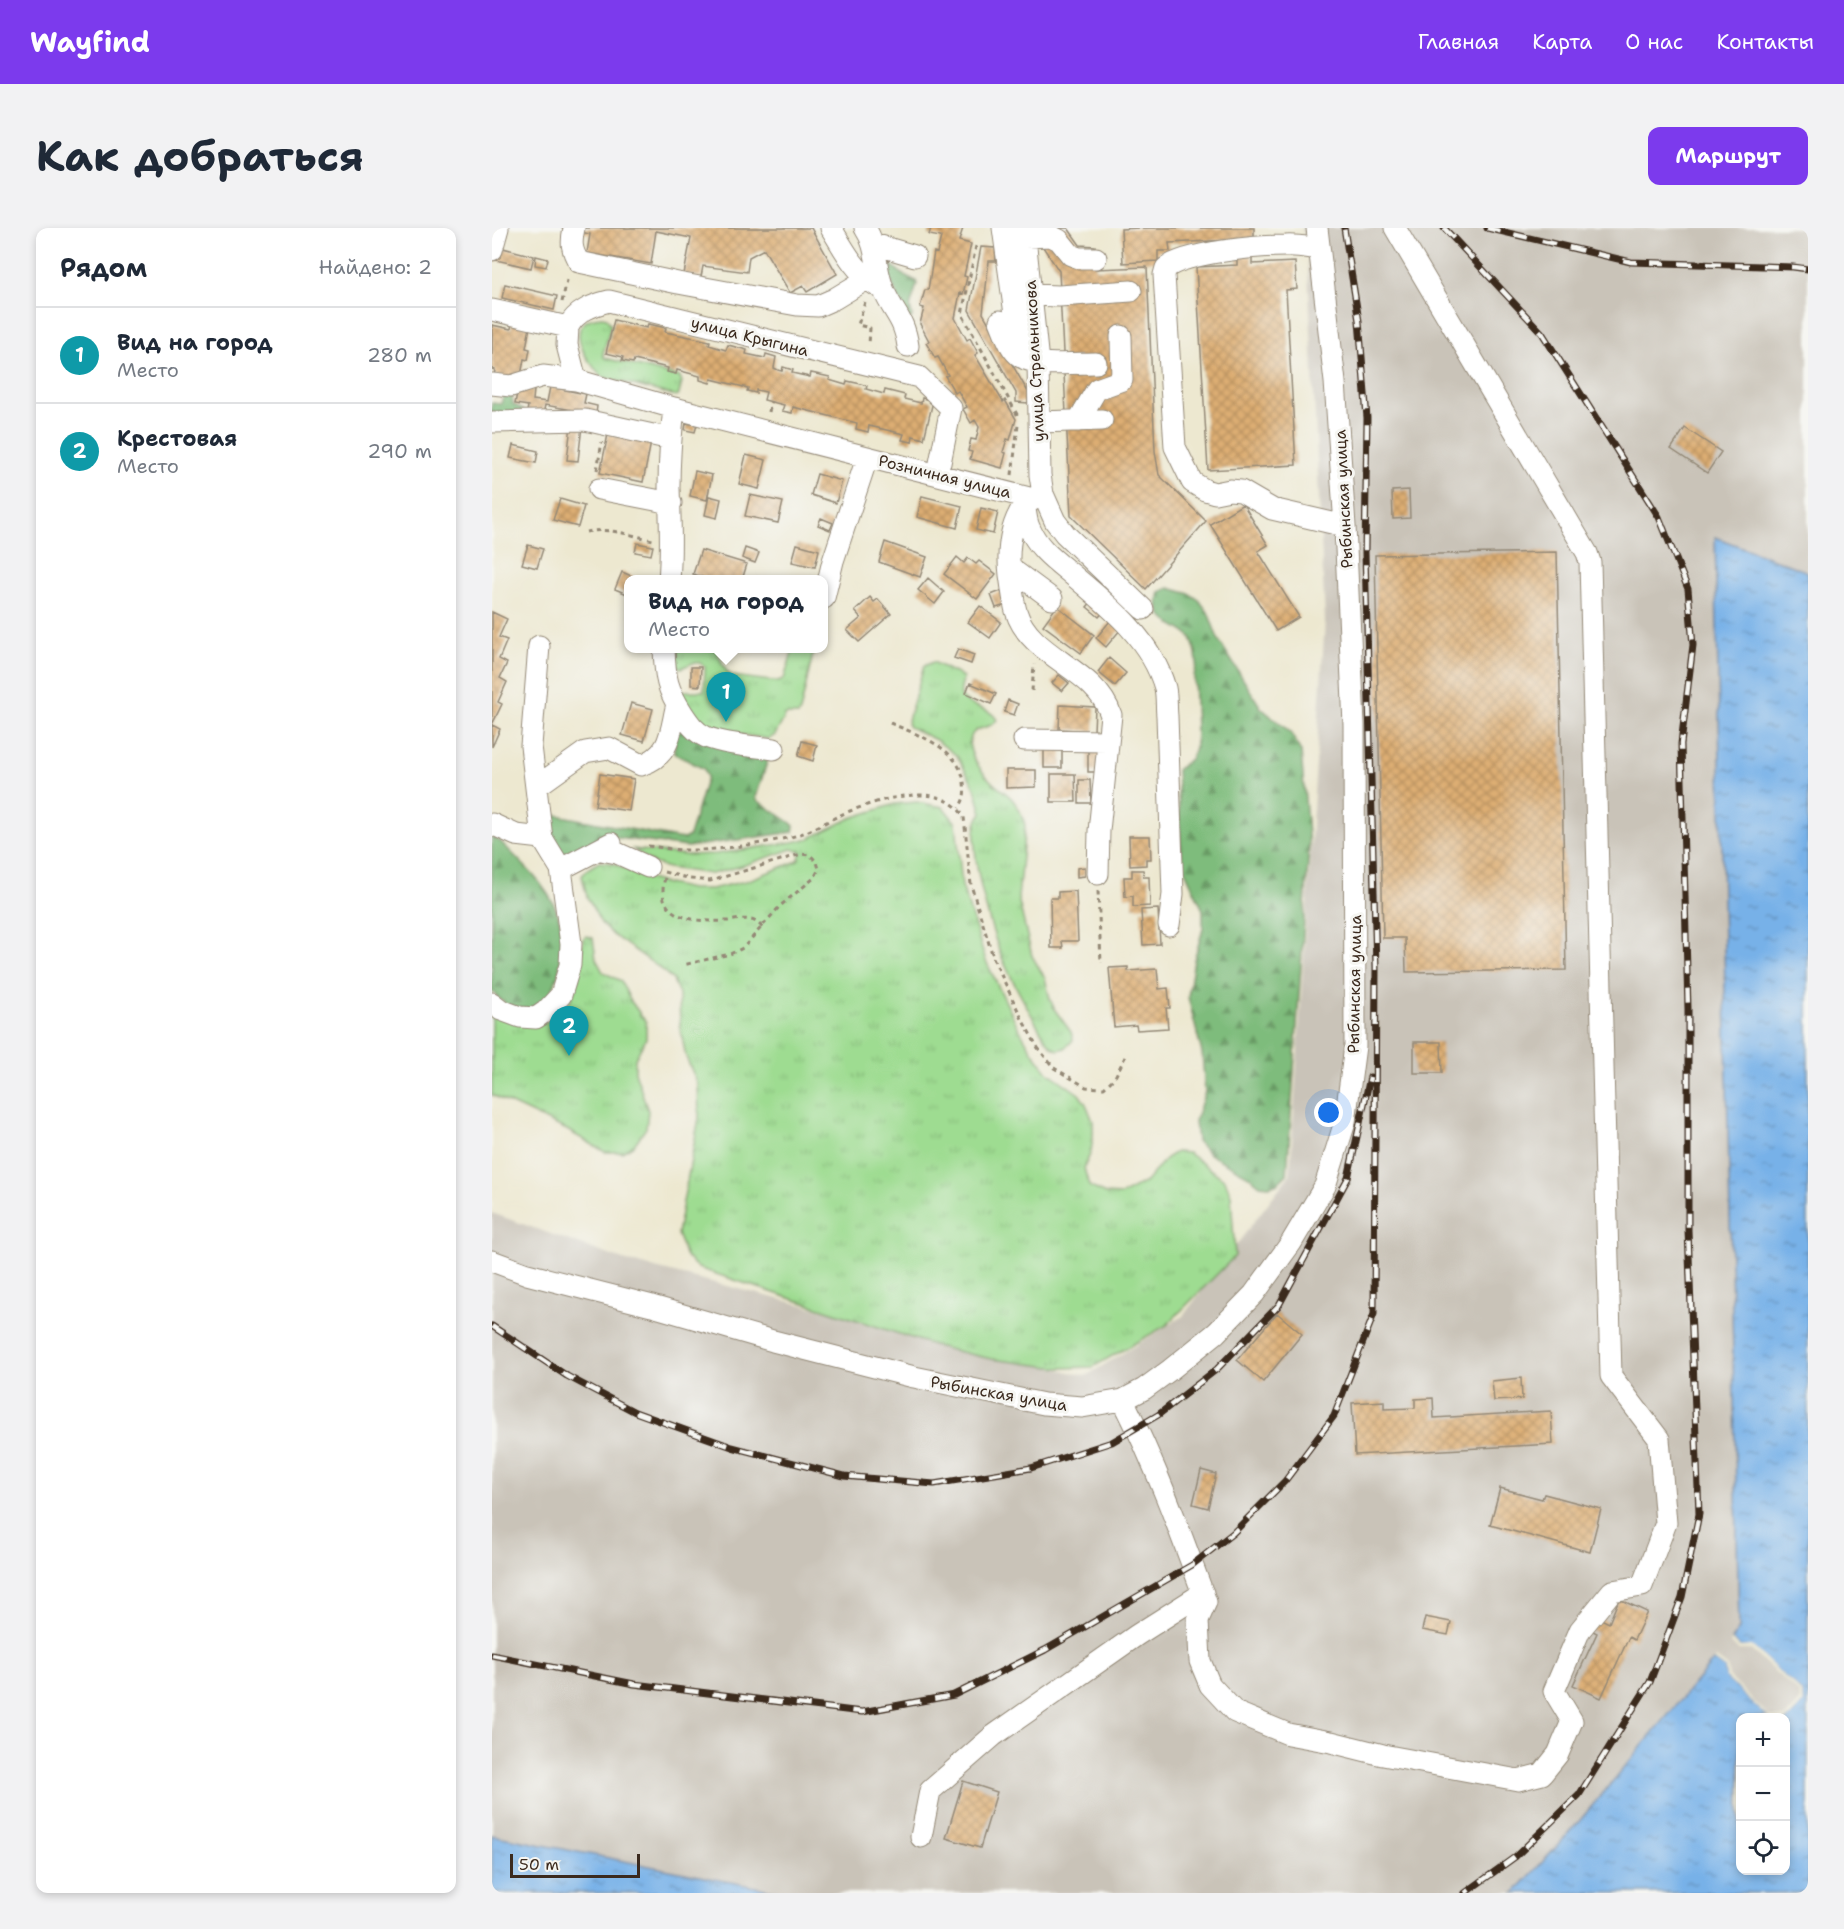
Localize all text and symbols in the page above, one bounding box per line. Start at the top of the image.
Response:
text: Wayfind [30,23,150,61]
text: Главная [1418,28,1499,56]
text: Карта [1532,28,1592,56]
text: О нас [1625,28,1683,56]
text: Контакты [1716,28,1814,56]
button: Маршрут [1648,127,1808,185]
text: Как добраться [36,128,364,184]
text: Рядом [60,250,147,285]
text: Найдено: 2 [319,254,432,280]
street label: улица Стрельникова [1020,280,1049,442]
street label: улица Крыгина [689,312,811,361]
text: Вид на город [117,328,273,357]
text: 1 [75,342,84,368]
text: 280 m [367,342,432,368]
text: Место [117,357,179,383]
text: Крестовая [117,424,237,453]
street label: Рыбинская улица [1329,429,1358,569]
text: 2 [73,438,87,464]
text: 290 m [367,438,432,464]
street label: Розничная улица [876,450,1013,503]
text: Место [117,453,179,479]
popup [624,575,828,653]
text: Вид на город [648,587,804,616]
text: Место [648,616,710,642]
pin: 1 [706,672,746,722]
street label: Рыбинская улица [1343,914,1366,1054]
pin: 2 [550,1006,589,1056]
your location [1314,1098,1343,1127]
street label: Рыбинская улица [929,1371,1069,1416]
map controls [1736,1713,1790,1875]
button: + [1736,1713,1790,1767]
button: − [1736,1767,1790,1821]
button: locate [1736,1821,1790,1875]
scale bar [510,1851,640,1878]
text: 50 m [519,1854,559,1875]

